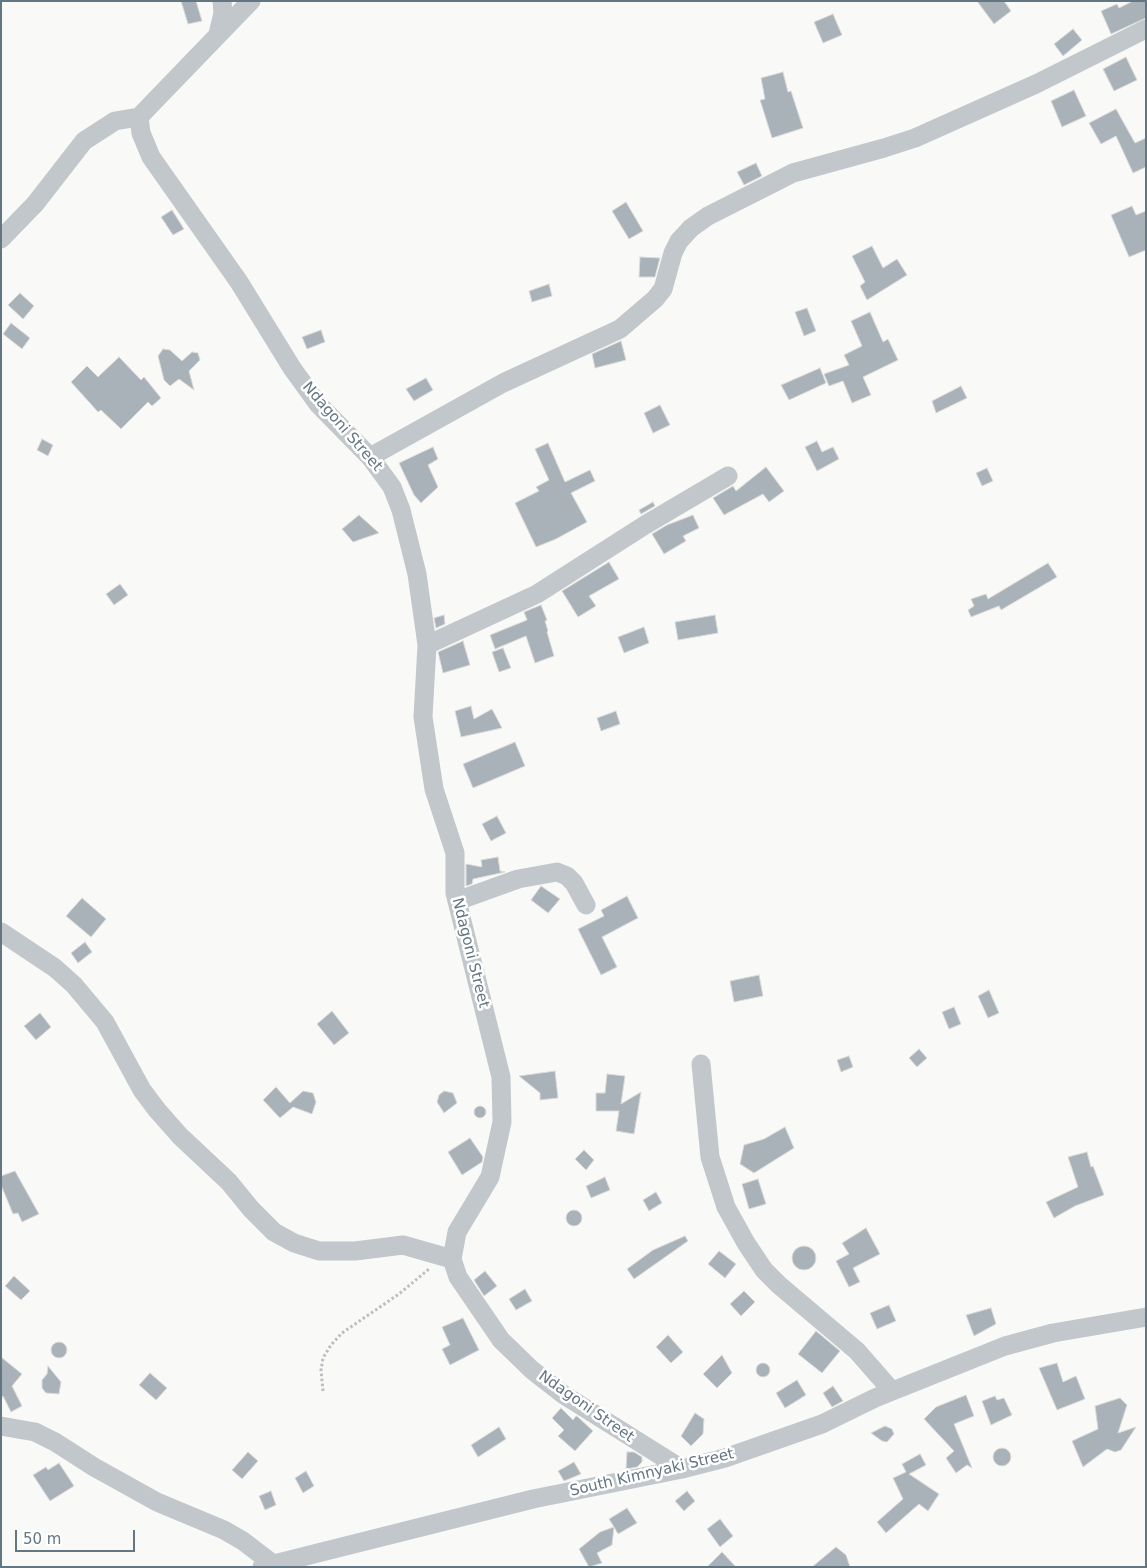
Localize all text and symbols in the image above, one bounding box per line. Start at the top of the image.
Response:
street label: Ndagoni Street [298,379,386,475]
street label: Ndagoni Street [448,896,492,1010]
street label: Ndagoni Street [535,1367,637,1447]
street label: South Kimnyaki Street [568,1445,736,1501]
scale bar [18,1520,138,1552]
text: 50 m [23,1530,61,1548]

